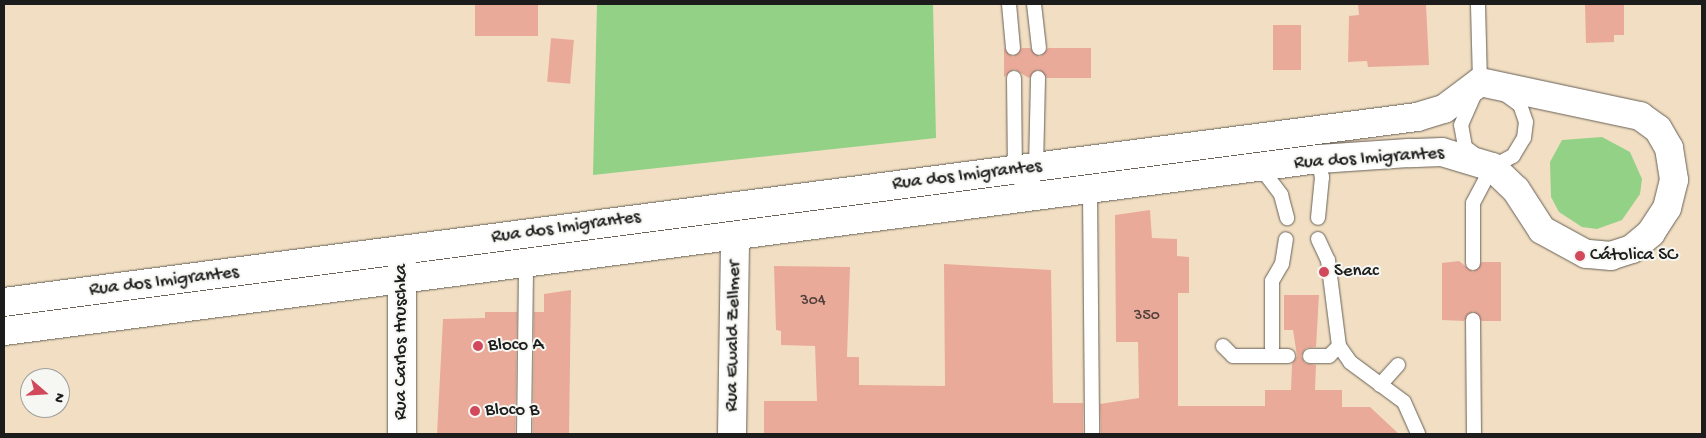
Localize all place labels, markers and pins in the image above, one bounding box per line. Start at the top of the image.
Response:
place label: Cátolica SC [1590,245,1677,267]
marker: Cátolica SC [1574,250,1586,262]
place label: Senac [1334,261,1379,283]
marker: Senac [1318,266,1330,278]
place label: Bloco A [488,335,544,357]
marker: Bloco A [472,340,484,352]
place label: Bloco B [485,400,539,422]
marker: Bloco B [469,405,481,417]

